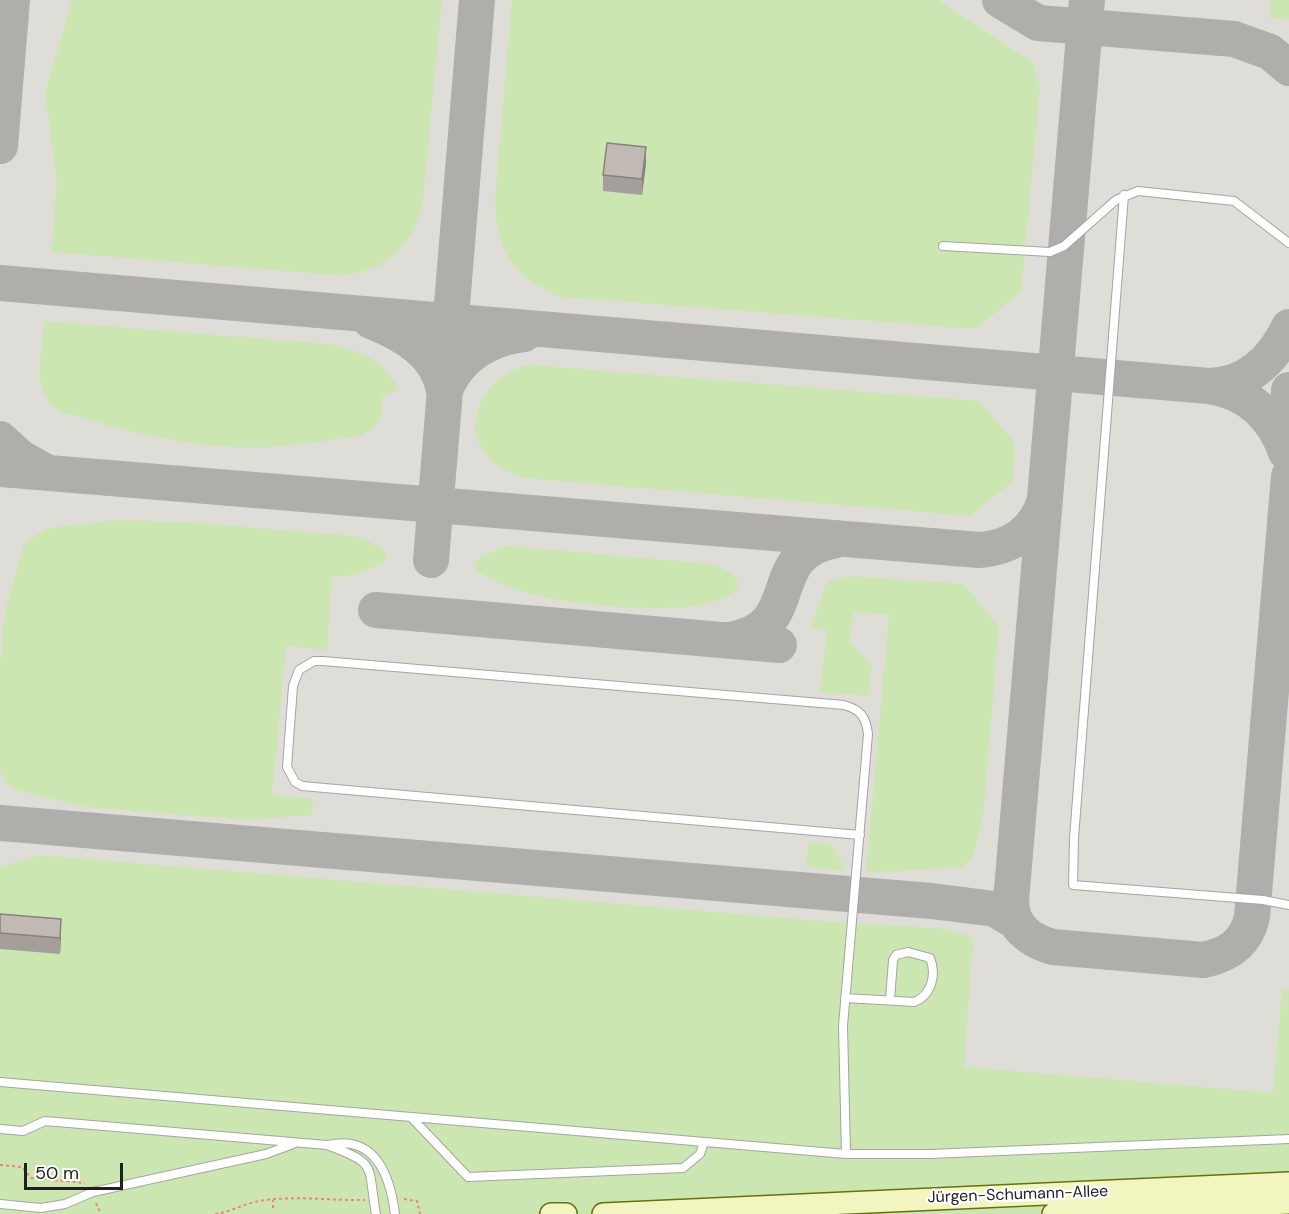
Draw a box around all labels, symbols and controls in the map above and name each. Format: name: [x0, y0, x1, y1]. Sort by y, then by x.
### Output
scale bar: [27, 1151, 126, 1189]
text: 50 m: [35, 1161, 79, 1185]
street label: Jürgen-Schumann-Allee: [927, 1182, 1109, 1208]

